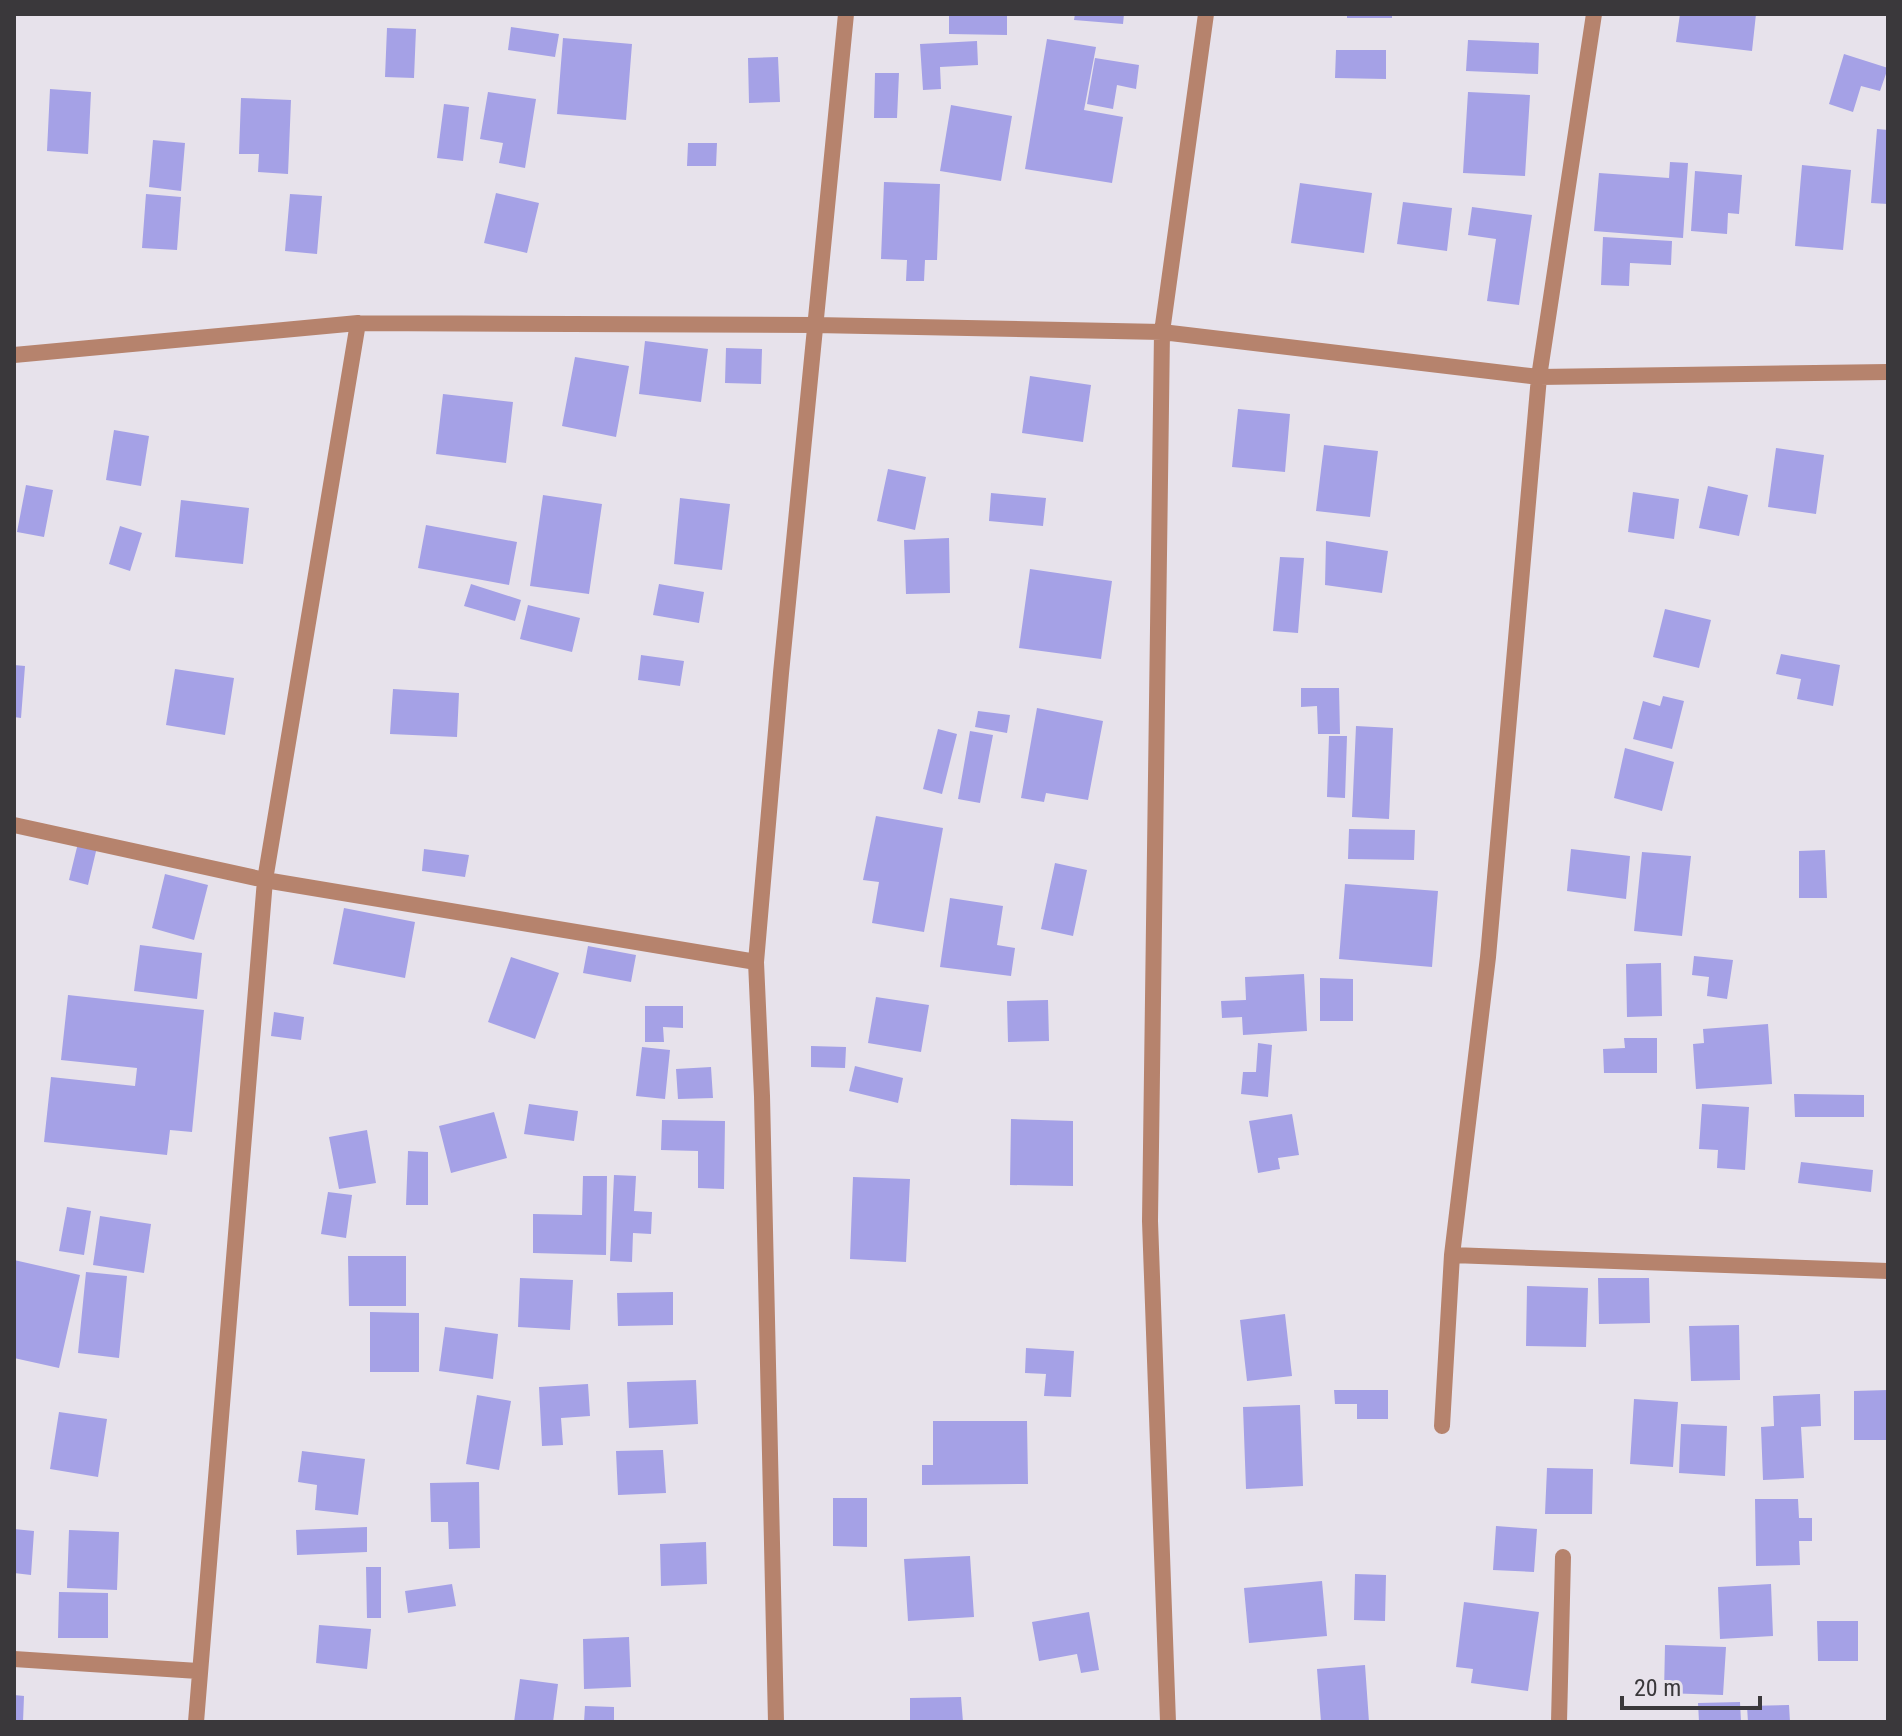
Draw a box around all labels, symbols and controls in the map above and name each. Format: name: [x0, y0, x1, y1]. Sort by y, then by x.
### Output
scale bar: [1622, 1660, 1760, 1710]
text: 20 m: [1634, 1674, 1681, 1702]

